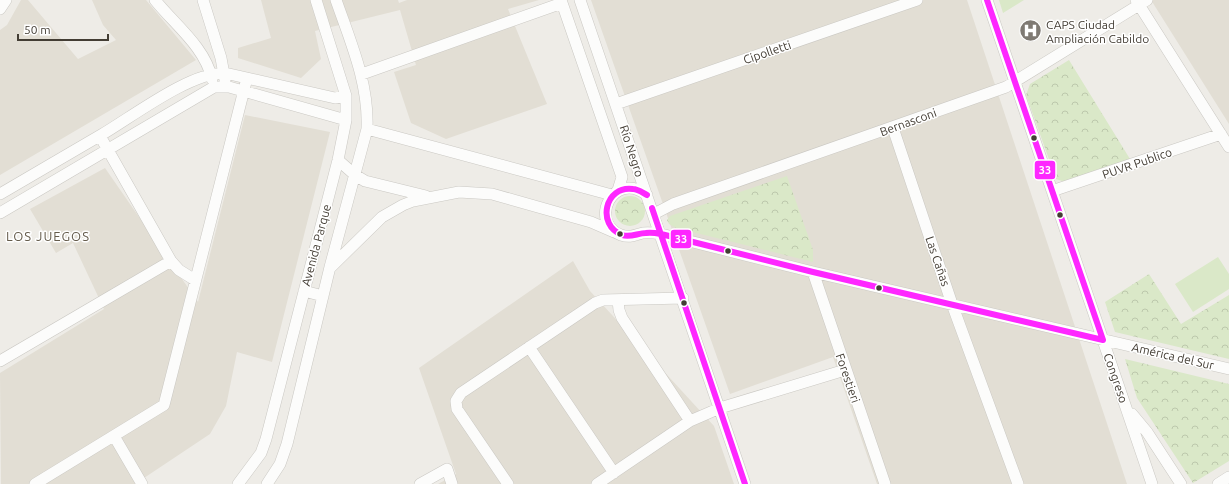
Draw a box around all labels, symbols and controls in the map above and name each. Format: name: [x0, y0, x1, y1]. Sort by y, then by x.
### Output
scale bar: [18, 16, 108, 42]
hospital icon: CAPS Ciudad Ampliación Cabildo: [1017, 18, 1043, 44]
place label: CAPS Ciudad Ampliación Cabildo: [1046, 18, 1149, 45]
text: 50 m: [24, 23, 51, 36]
street label: Cipolletti: [741, 38, 793, 66]
street label: Bernasconi: [878, 106, 938, 138]
street label: Río Negro: [618, 123, 646, 179]
unlabelled marker: [1029, 133, 1039, 143]
street label: PUVR Publico: [1100, 145, 1174, 181]
line badge: 33: [1034, 160, 1056, 180]
text: 33: [1039, 164, 1051, 176]
street label: Avenida Parque: [299, 203, 333, 287]
unlabelled marker: [1055, 210, 1065, 220]
district label: LOS JUEGOS: [6, 229, 90, 243]
unlabelled marker: [615, 229, 625, 239]
line badge: 33: [670, 229, 692, 249]
text: 33: [675, 233, 687, 245]
street label: Las Cañas: [923, 234, 953, 288]
unlabelled marker: [723, 246, 733, 256]
unlabelled marker: [874, 283, 884, 293]
unlabelled marker: [679, 298, 689, 308]
street label: América del Sur: [1131, 340, 1216, 372]
street label: Forestieri: [833, 352, 863, 404]
street label: Congreso: [1101, 352, 1131, 404]

